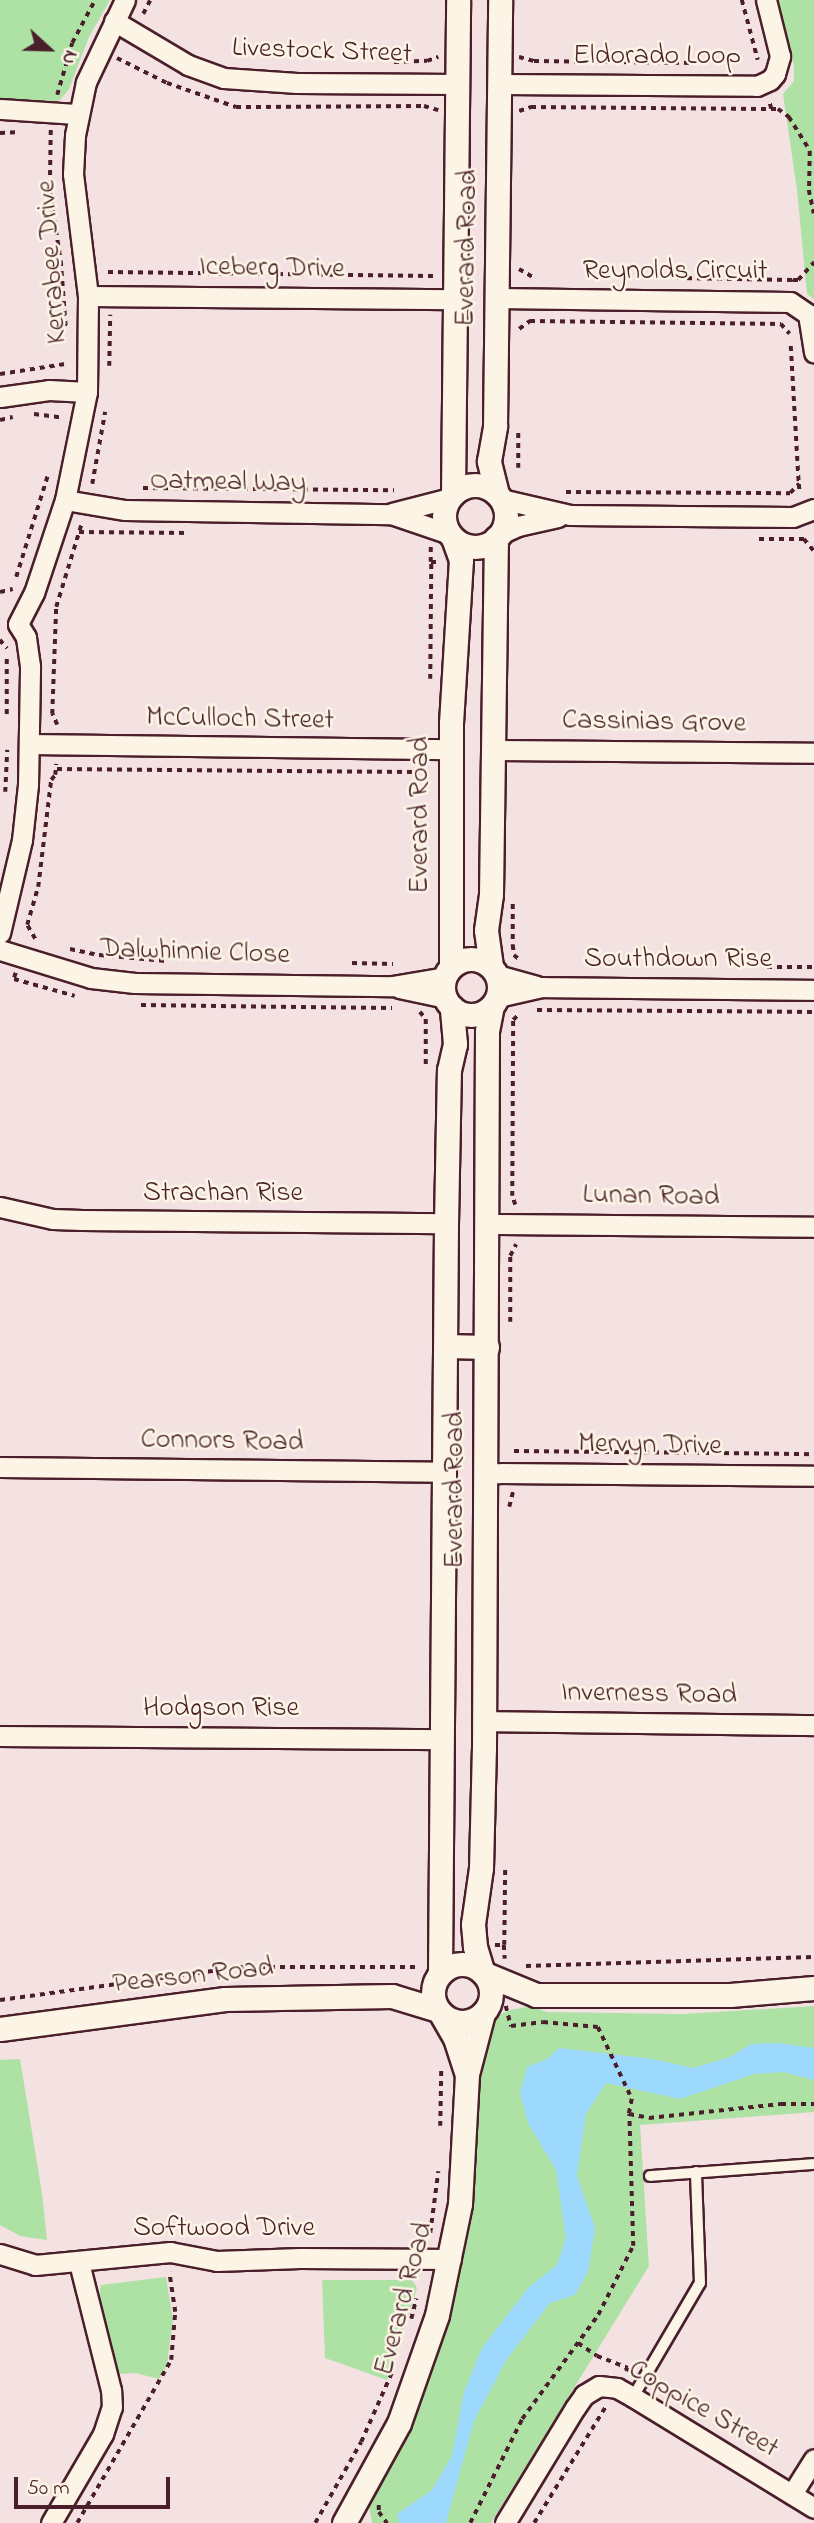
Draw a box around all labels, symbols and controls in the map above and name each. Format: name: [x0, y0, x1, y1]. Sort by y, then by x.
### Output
north arrow: [14, 14, 84, 84]
street label: Livestock Street: [231, 32, 413, 72]
street label: Eldorado Loop: [573, 40, 741, 74]
text: N: [54, 46, 84, 68]
street label: Everard Road: [450, 169, 486, 327]
street label: Kerrabee Drive: [31, 179, 75, 345]
street label: Iceberg Drive: [199, 251, 345, 287]
street label: Reynolds Circuit: [583, 255, 767, 289]
street label: Oatmeal Way: [150, 465, 306, 501]
street label: McCulloch Street: [146, 702, 334, 738]
street label: Cassinias Grove: [562, 705, 746, 741]
street label: Everard Road: [404, 736, 438, 894]
street label: Dalwhinnie Close: [99, 933, 291, 973]
street label: Southdown Rise: [584, 943, 772, 977]
street label: Strachan Rise: [143, 1177, 303, 1211]
street label: Lunan Road: [582, 1179, 720, 1215]
street label: Everard Road: [439, 1411, 473, 1569]
street label: Connors Road: [140, 1424, 304, 1460]
street label: Mervyn Drive: [578, 1428, 722, 1464]
street label: Inverness Road: [561, 1677, 737, 1713]
street label: Hodgson Rise: [143, 1692, 299, 1726]
street label: Pearson Road: [111, 1952, 275, 2002]
street label: Softwood Drive: [133, 2212, 315, 2246]
street label: Everard Road: [368, 2219, 442, 2379]
street label: Coppice Street: [622, 2353, 784, 2467]
scale bar: [18, 2464, 173, 2508]
text: 50 m: [27, 2474, 70, 2504]

